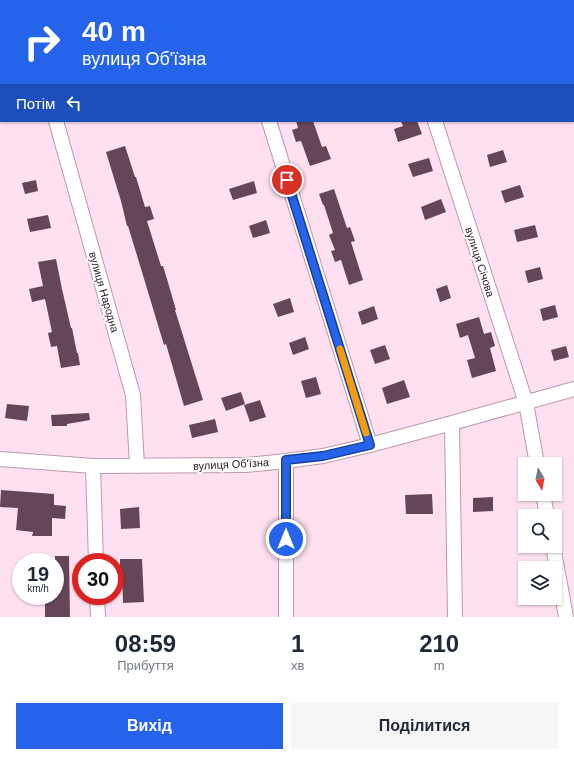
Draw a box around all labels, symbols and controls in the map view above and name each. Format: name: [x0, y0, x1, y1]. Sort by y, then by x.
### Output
icon: right: [16, 16, 68, 68]
text: 40 m: [82, 16, 146, 47]
text: вулиця Об'їзна: [82, 49, 206, 69]
icon: left: [63, 92, 85, 114]
text: Потім: [16, 95, 55, 112]
pin: [270, 163, 304, 197]
icon: arrive: [276, 169, 298, 191]
street label: вулиця Січова: [463, 226, 497, 299]
street label: вулиця Народна: [87, 250, 122, 335]
street label: вулиця Об'їзна: [193, 456, 270, 472]
north arrow: [518, 457, 562, 501]
map controls: [518, 457, 562, 605]
button: search: [518, 509, 562, 553]
position arrow: [265, 518, 307, 560]
speed limit sign: 30: [72, 553, 124, 605]
button: layers: [518, 561, 562, 605]
text: 19: [27, 563, 49, 585]
text: km/h: [27, 583, 49, 594]
text: 08:59: [115, 630, 176, 657]
text: 1: [291, 630, 304, 657]
text: 210: [419, 630, 459, 657]
text: Прибуття: [117, 658, 174, 673]
text: хв: [291, 658, 304, 673]
text: m: [434, 658, 445, 673]
button: Вихід: [16, 703, 283, 749]
button: Поділитися: [291, 703, 558, 749]

